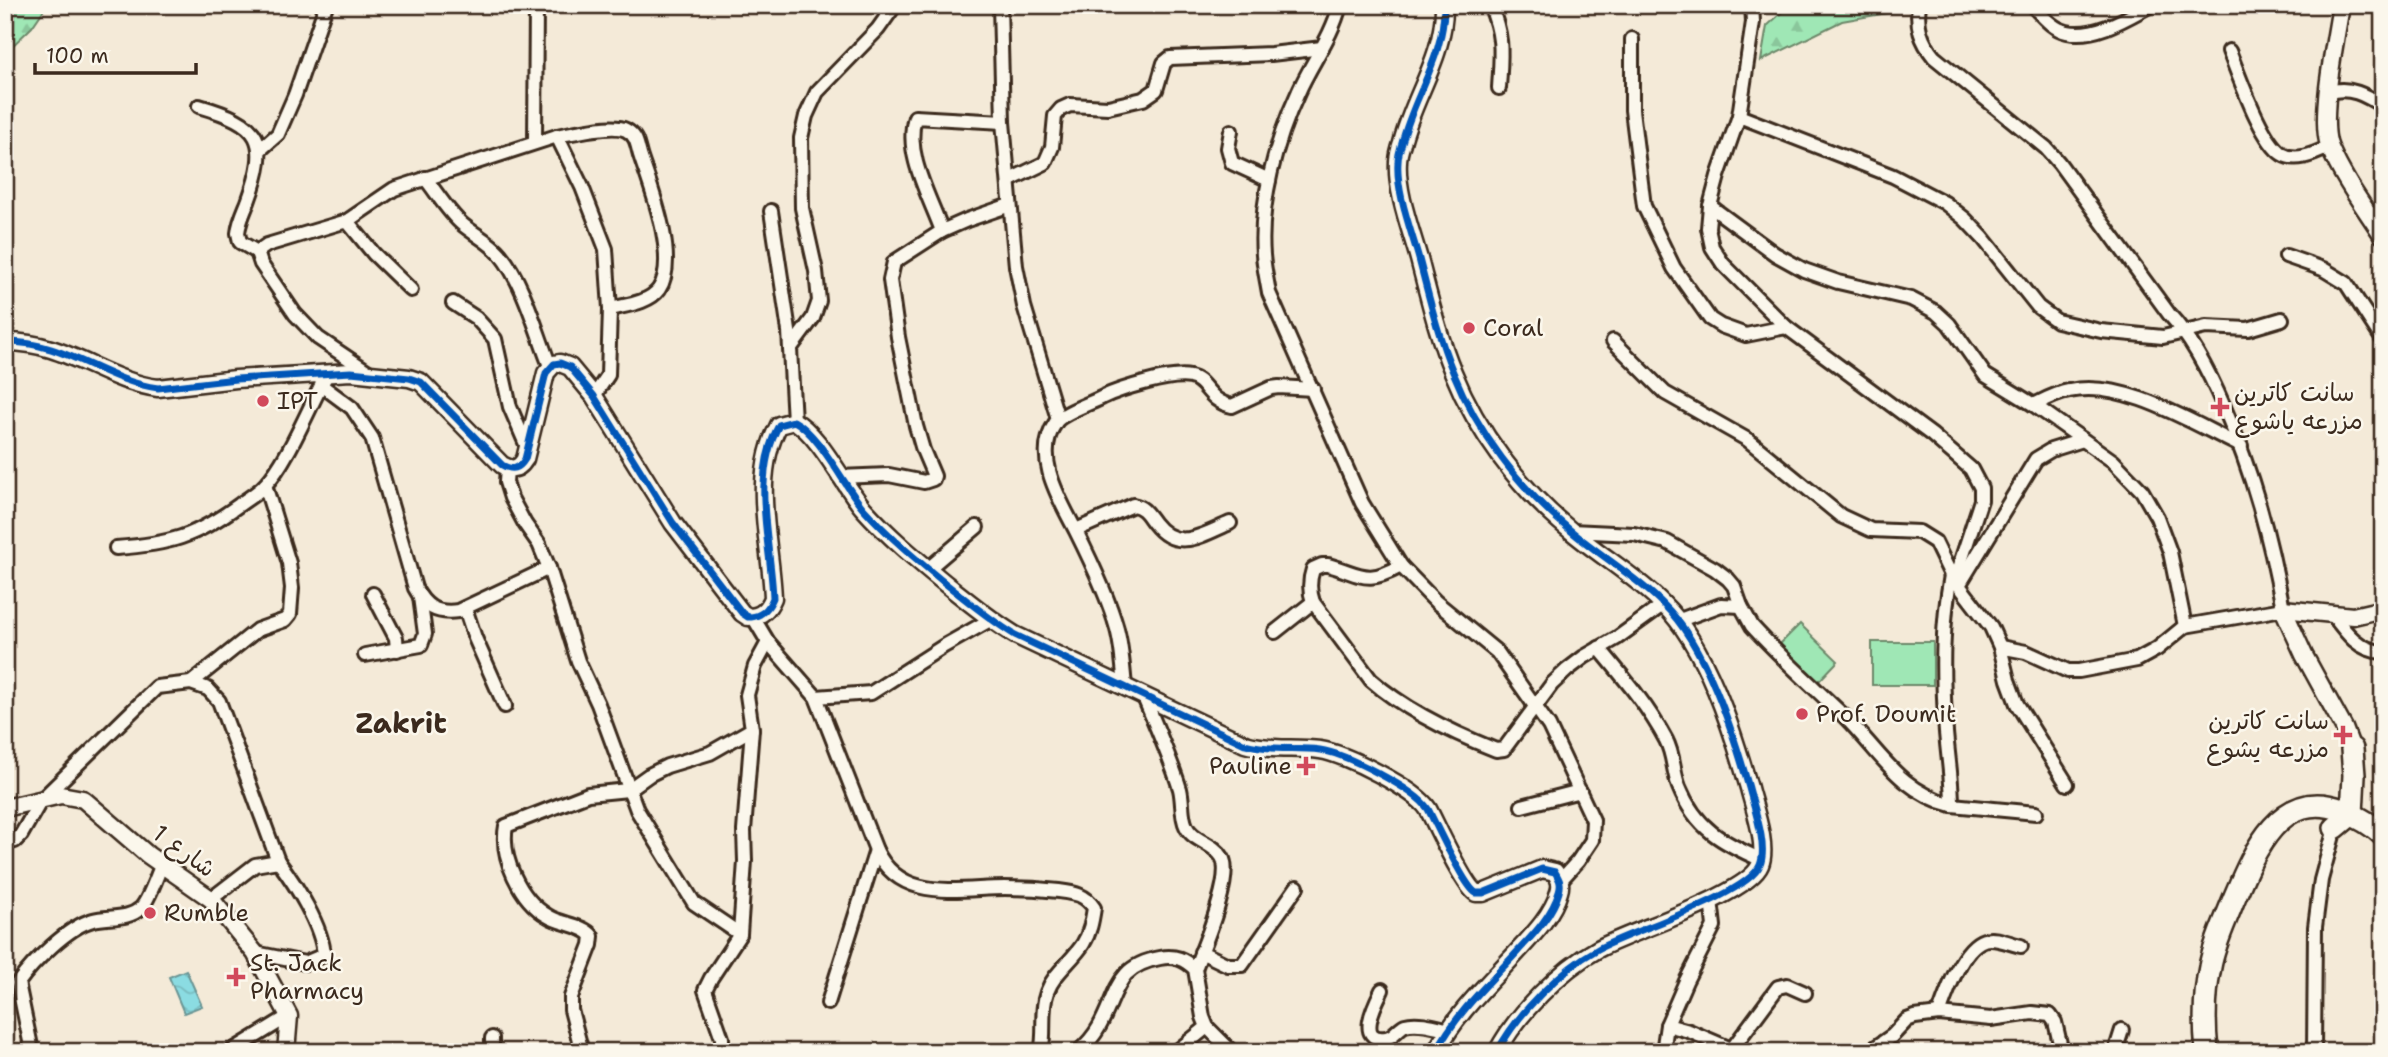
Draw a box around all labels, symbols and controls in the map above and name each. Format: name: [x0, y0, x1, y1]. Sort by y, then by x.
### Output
scale bar: [35, 32, 196, 76]
text: 100 m: [46, 42, 109, 70]
place label: Coral: [1483, 312, 1544, 344]
marker: Coral: [1461, 320, 1477, 336]
place label: سانت كاترين مزرعه ياشوع: [2234, 377, 2363, 438]
place label: IPT: [277, 385, 318, 417]
marker: IPT: [255, 393, 271, 409]
marker: سانت كاترين مزرعه ياشوع: [2212, 399, 2228, 415]
place label: Prof. Doumit: [1816, 698, 1956, 730]
district label: Zakrit: [355, 704, 447, 742]
place label: سانت كاترين مزرعه يشوع: [2206, 705, 2329, 766]
marker: Prof. Doumit: [1794, 706, 1810, 722]
marker: سانت كاترين مزرعه يشوع: [2335, 727, 2351, 743]
place label: Pauline: [1209, 750, 1292, 782]
marker: Pauline: [1298, 758, 1314, 774]
street label: شارع 1: [146, 817, 222, 885]
place label: Rumble: [164, 897, 249, 929]
marker: Rumble: [142, 905, 158, 921]
place label: St. Jack Pharmacy: [250, 947, 364, 1007]
marker: St. Jack Pharmacy: [228, 969, 244, 985]

